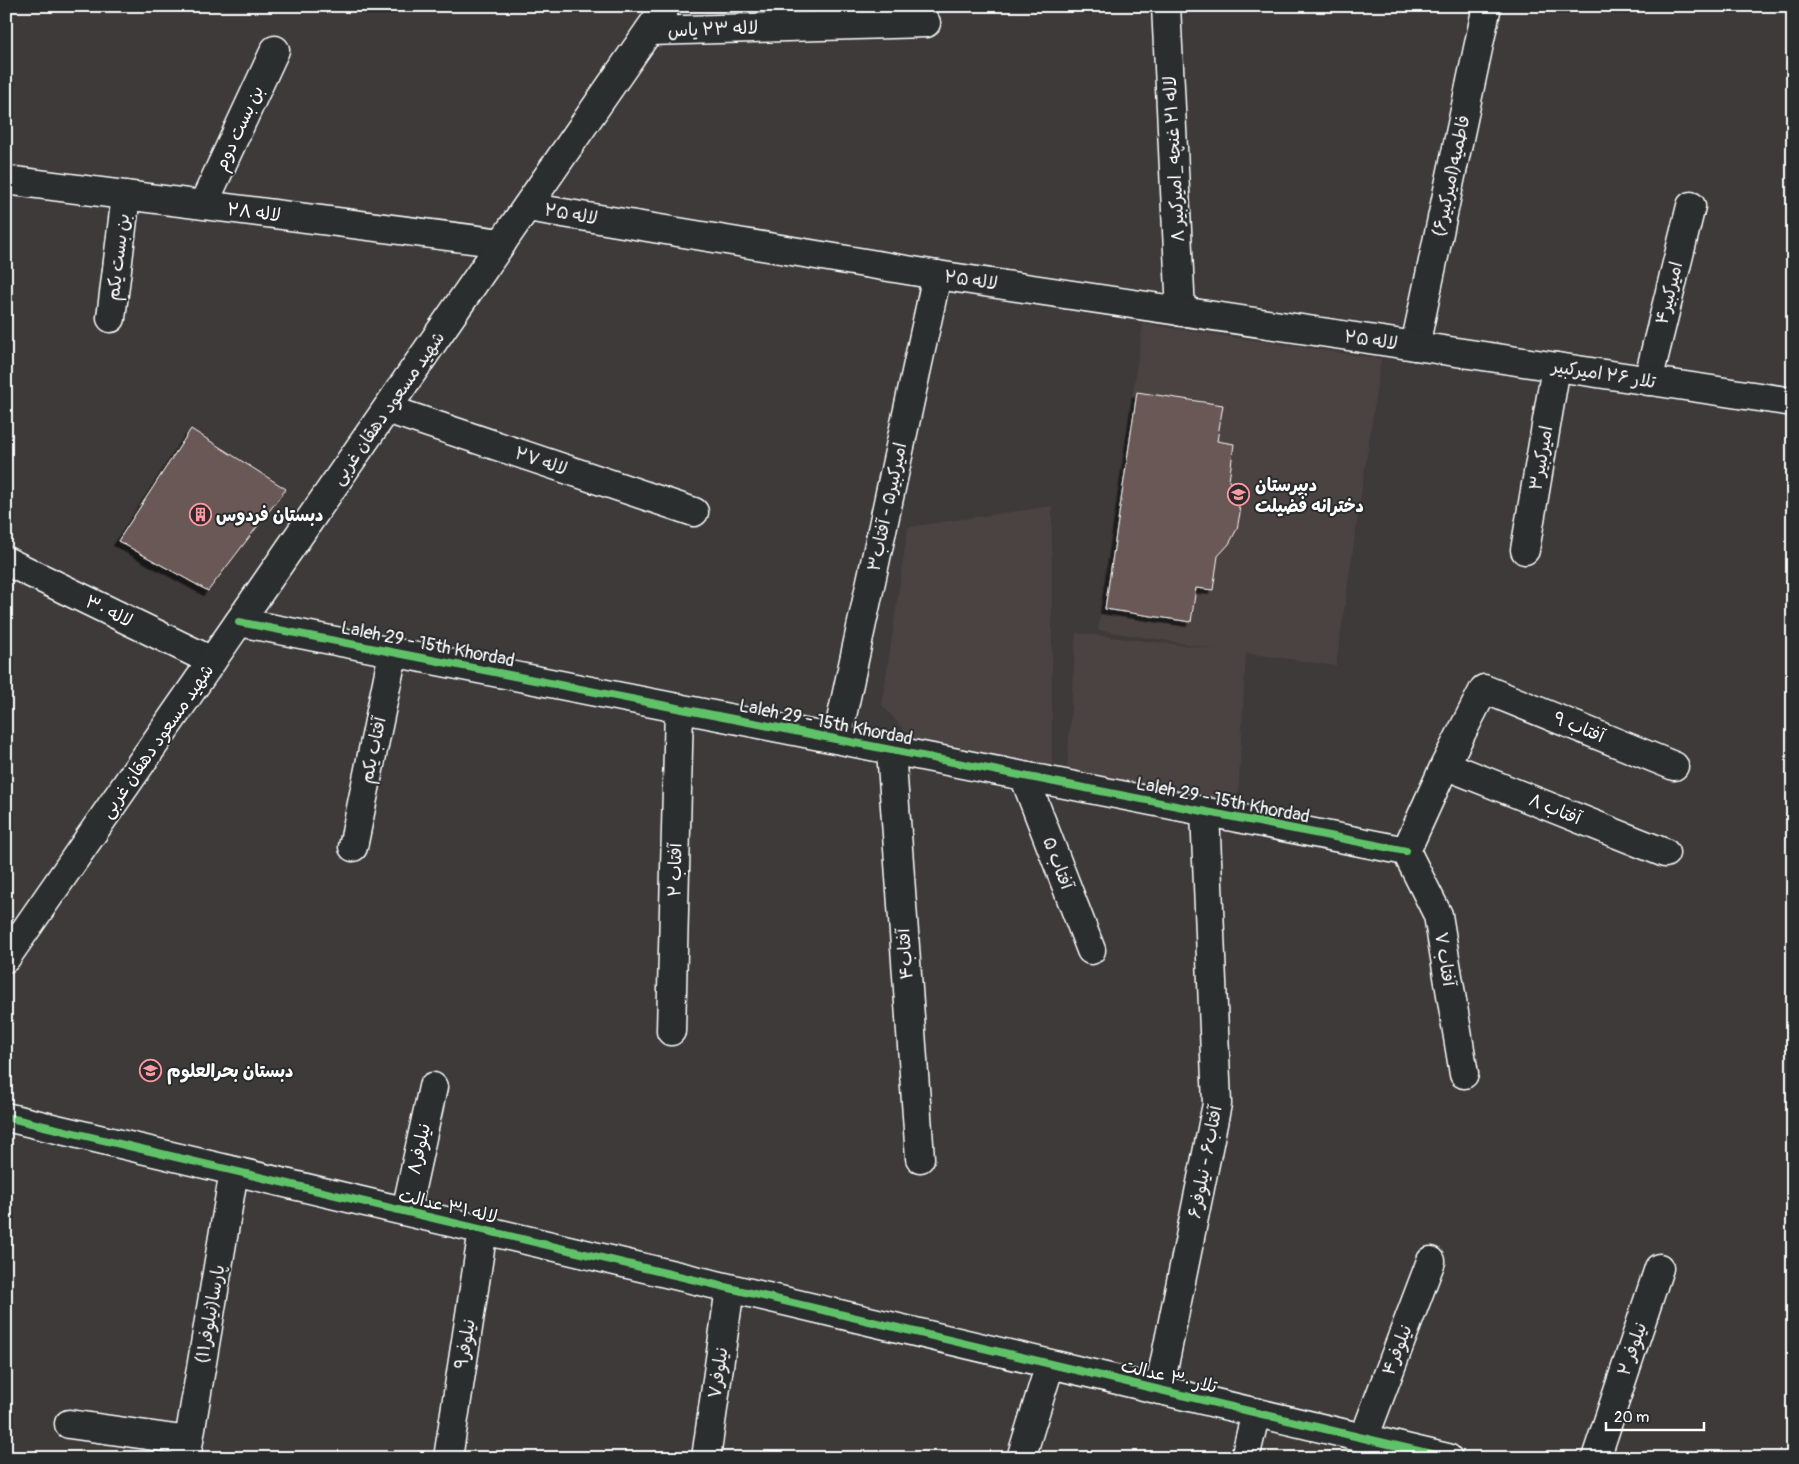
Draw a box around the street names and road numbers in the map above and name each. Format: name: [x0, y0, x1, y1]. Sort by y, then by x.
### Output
street label: لاله ۲۳ یاس: [667, 16, 759, 43]
street label: لاله ۲۱ غنچه_امیرکبیر ۸: [1159, 75, 1190, 243]
street label: بن بست دوم: [210, 82, 271, 175]
street label: فاطمیه(امیرکبیر۶): [1427, 113, 1476, 239]
street label: لاله ۲۸: [226, 198, 282, 227]
street label: لاله ۲۵: [542, 198, 599, 230]
street label: بن بست یکم: [102, 212, 137, 302]
street label: امیرکبیر۴: [1651, 259, 1688, 327]
street label: لاله ۲۵: [943, 265, 999, 296]
street label: لاله ۲۵: [1343, 325, 1399, 356]
street label: شهید مسعود دهقان غربی: [327, 327, 450, 490]
street label: تلار ۲۶ امیرکبیر: [1548, 355, 1658, 394]
street label: امیرکبیر۳: [1524, 424, 1558, 492]
street label: امیرکبیر۵ - آفتاب۳: [863, 441, 912, 574]
street label: لاله ۲۷: [512, 442, 570, 481]
street label: لاله ۳۰: [81, 590, 136, 633]
street label: Laleh 29 - 15th Khordad: [339, 616, 517, 673]
street label: شهید مسعود دهقان غربی: [96, 660, 219, 823]
street label: Laleh 29 - 15th Khordad: [737, 694, 915, 751]
street label: آفتاب ۹: [1550, 707, 1609, 749]
street label: آفتاب یکم: [355, 713, 394, 786]
street label: Laleh 29 - 15th Khordad: [1134, 772, 1312, 829]
street label: آفتاب ۸: [1525, 789, 1586, 831]
street label: آفتاب ۵: [1037, 834, 1079, 894]
street label: آفتاب ۲: [664, 841, 687, 897]
street label: آفتاب۴: [892, 926, 919, 980]
street label: آفتاب ۷: [1429, 930, 1460, 989]
street label: آفتاب۶ - نیلوفر۶: [1183, 1102, 1228, 1220]
street label: نیلوفر۸: [403, 1121, 436, 1177]
street label: لاله ۳۱ عدالت: [396, 1184, 500, 1229]
street label: پارسا(نیلوفر۱۱): [190, 1263, 231, 1365]
street label: نیلوفر۹: [450, 1317, 481, 1371]
street label: نیلوفر ۲: [1613, 1319, 1652, 1379]
street label: نیلوفر۴: [1377, 1322, 1418, 1379]
street label: نیلوفر۷: [704, 1346, 733, 1400]
street label: تلار ۳۰ عدالت: [1119, 1354, 1220, 1399]

